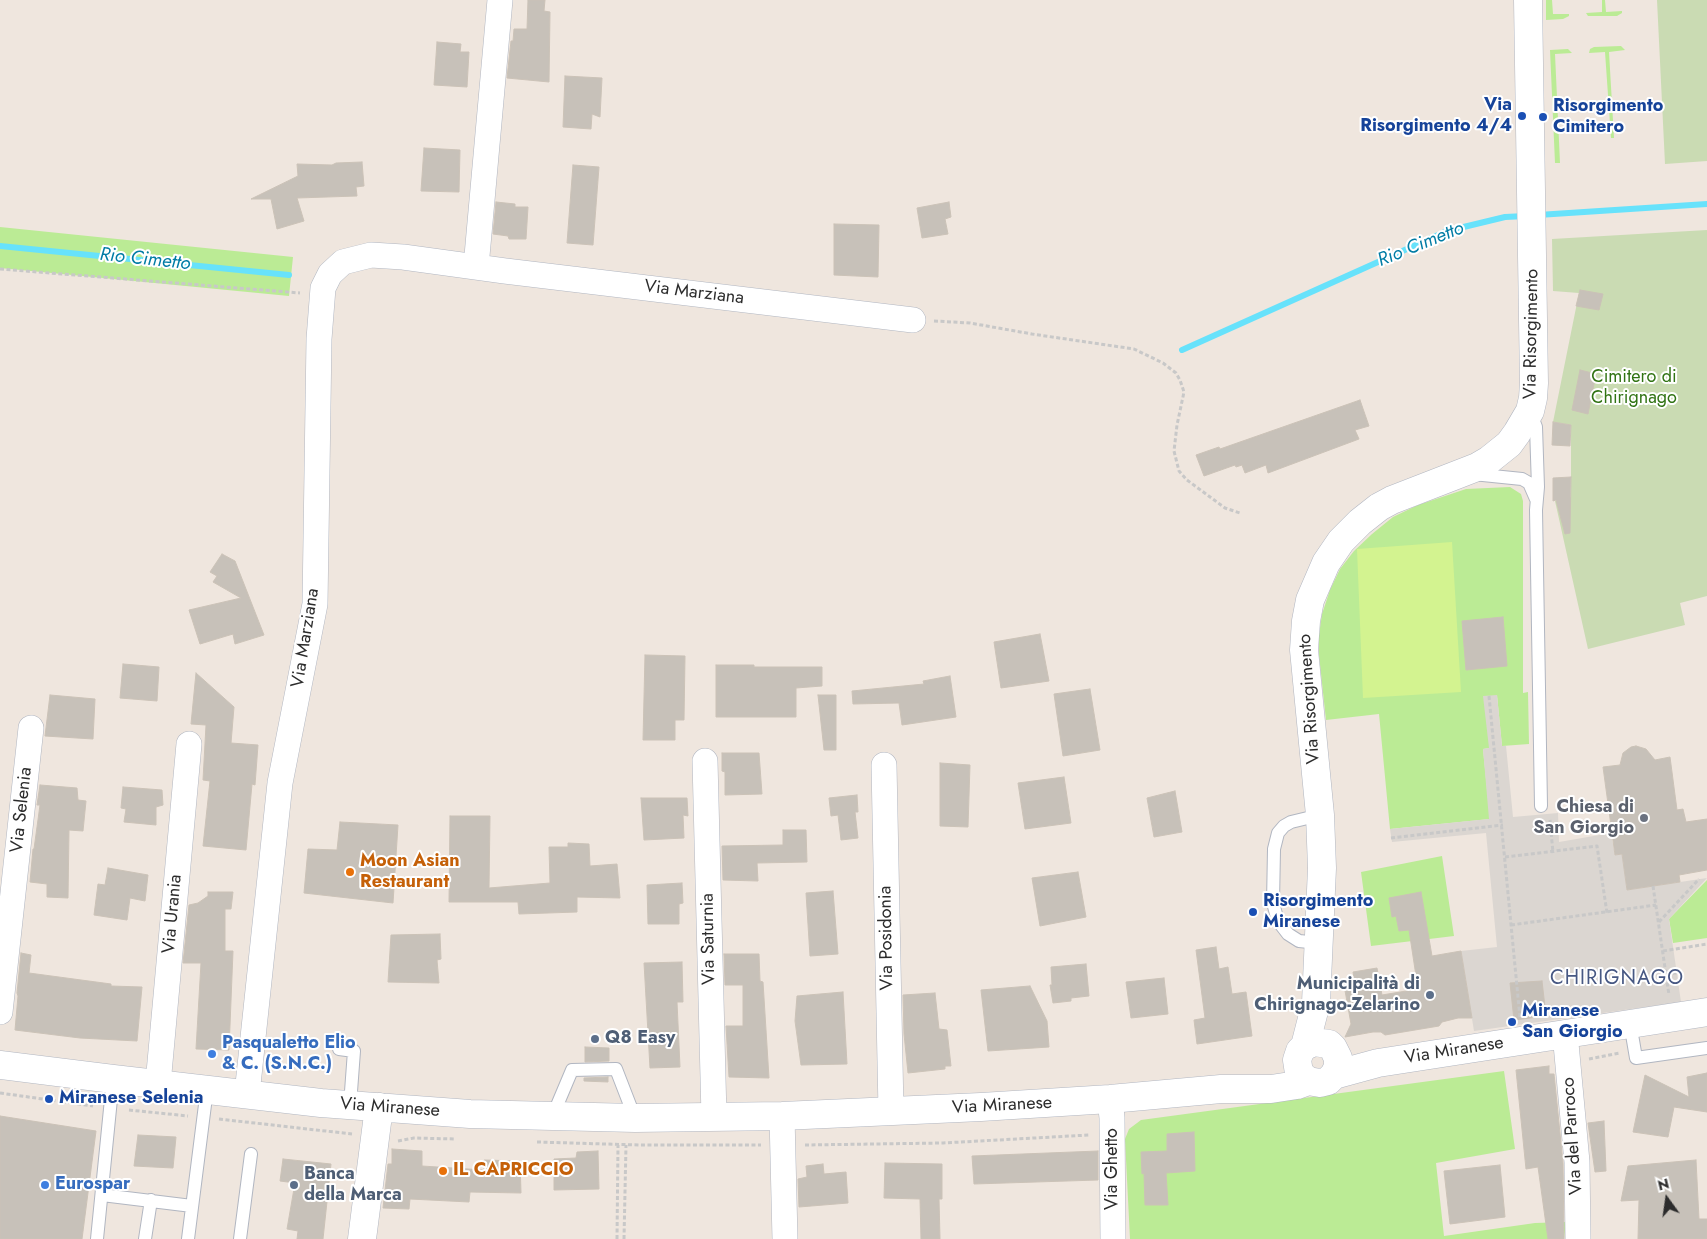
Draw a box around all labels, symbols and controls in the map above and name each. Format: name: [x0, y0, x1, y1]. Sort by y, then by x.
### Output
place label: Via Risorgimento 4/4: [1360, 95, 1512, 138]
place label: Risorgimento Cimitero: [1553, 96, 1663, 138]
marker: Via Risorgimento 4/4: [1516, 110, 1528, 122]
marker: Risorgimento Cimitero: [1537, 111, 1549, 123]
water label: Rio Cimetto: [1374, 217, 1468, 273]
water label: Rio Cimetto: [98, 244, 192, 276]
street label: Via Risorgimento: [1520, 269, 1544, 399]
street label: Via Marziana: [643, 276, 745, 310]
park label: Cimitero di Chirignago: [1591, 367, 1677, 409]
street label: Via Marziana: [287, 587, 325, 689]
street label: Via Risorgimento: [1295, 633, 1325, 765]
street label: Via Selenia: [7, 766, 37, 854]
place label: Chiesa di San Giorgio: [1533, 797, 1634, 840]
marker: Chiesa di San Giorgio: [1638, 812, 1650, 824]
place label: Moon Asian Restaurant: [360, 851, 459, 894]
marker: Moon Asian Restaurant: [344, 866, 356, 878]
street label: Via Urania: [159, 873, 187, 955]
street label: Via Posidonia: [875, 886, 899, 990]
place label: Risorgimento Miranese: [1263, 891, 1373, 934]
street label: Via Saturnia: [697, 893, 721, 985]
marker: Risorgimento Miranese: [1247, 906, 1259, 918]
district label: CHIRIGNAGO: [1549, 967, 1685, 991]
place label: Municipalità di Chirignago-Zelarino: [1254, 974, 1420, 1016]
marker: Municipalità di Chirignago-Zelarino: [1424, 989, 1436, 1001]
place label: Miranese San Giorgio: [1522, 1001, 1623, 1044]
marker: Miranese San Giorgio: [1506, 1016, 1518, 1028]
place label: Q8 Easy: [605, 1028, 675, 1050]
place label: Pasqualetto Elio & C. (S.N.C.): [222, 1033, 356, 1076]
marker: Q8 Easy: [589, 1033, 601, 1045]
street label: Via Miranese: [1403, 1033, 1505, 1069]
marker: Pasqualetto Elio & C. (S.N.C.): [206, 1048, 218, 1060]
street label: Via del Parroco: [1558, 1076, 1588, 1196]
place label: Miranese Selenia: [59, 1088, 203, 1110]
marker: Miranese Selenia: [43, 1093, 55, 1105]
street label: Via Miranese: [952, 1093, 1052, 1119]
street label: Via Miranese: [339, 1094, 441, 1122]
street label: Via Ghetto: [1102, 1128, 1124, 1210]
place label: IL CAPRICCIO: [453, 1160, 574, 1182]
place label: Banca della Marca: [304, 1164, 402, 1206]
marker: IL CAPRICCIO: [437, 1165, 449, 1177]
text: N: [1656, 1173, 1671, 1195]
place label: Eurospar: [55, 1174, 130, 1196]
north arrow: [1642, 1174, 1692, 1224]
marker: Eurospar: [39, 1179, 51, 1191]
marker: Banca della Marca: [288, 1179, 300, 1191]

